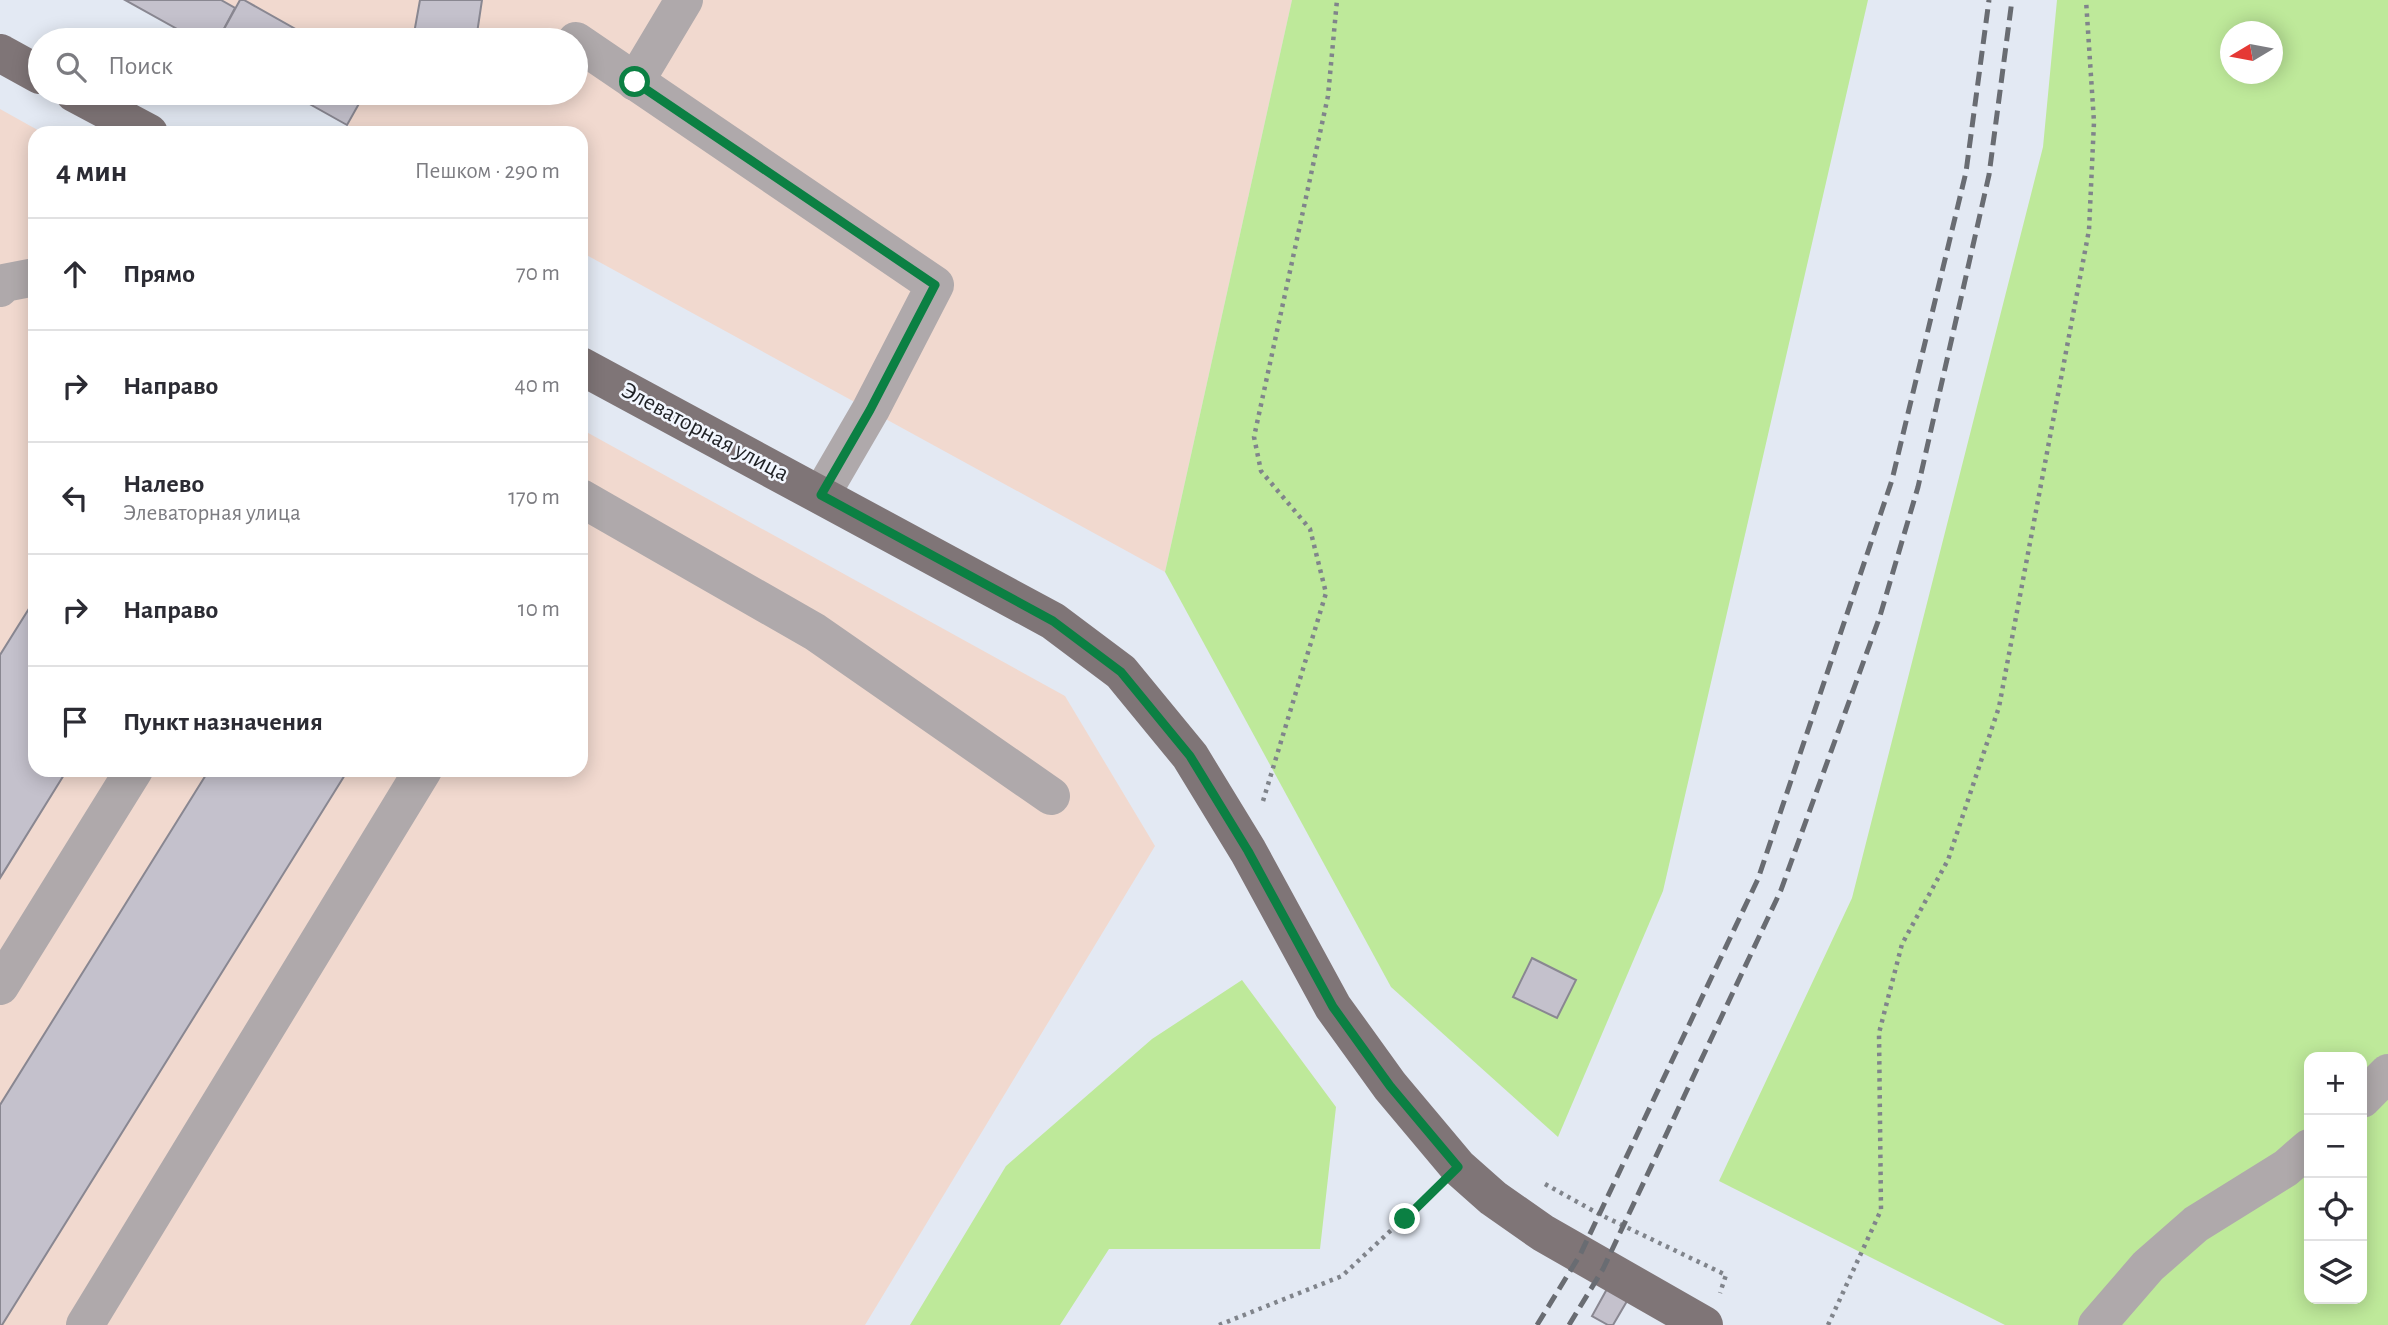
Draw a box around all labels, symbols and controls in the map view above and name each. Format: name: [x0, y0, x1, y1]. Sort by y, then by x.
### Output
north arrow: [2220, 21, 2283, 84]
search box: [28, 28, 588, 105]
icon: search: [52, 48, 90, 86]
text: Поиск: [108, 53, 173, 79]
route start: [619, 66, 650, 97]
text: 4 мин: [56, 157, 127, 187]
text: Пешком · 290 m: [415, 160, 560, 183]
icon: ahead: [56, 255, 94, 293]
text: Прямо: [123, 261, 195, 287]
text: 70 m: [516, 262, 560, 285]
icon: right: [56, 367, 94, 405]
text: Направо: [123, 373, 218, 399]
text: 40 m: [515, 374, 560, 397]
street label: Элеваторная улица: [618, 378, 793, 486]
text: Налево: [123, 471, 204, 497]
icon: left: [56, 479, 94, 517]
text: 170 m: [508, 486, 560, 509]
text: Элеваторная улица: [123, 502, 301, 525]
icon: right: [56, 591, 94, 629]
text: Направо: [123, 597, 218, 623]
text: 10 m: [518, 598, 560, 621]
icon: arrive: [56, 703, 94, 741]
text: Пункт назначения: [123, 709, 323, 735]
map controls: [2304, 1052, 2367, 1304]
button: +: [2304, 1052, 2367, 1115]
button: −: [2304, 1115, 2367, 1178]
button: locate: [2304, 1178, 2367, 1241]
route end: [1389, 1203, 1420, 1234]
button: layers: [2304, 1241, 2367, 1304]

